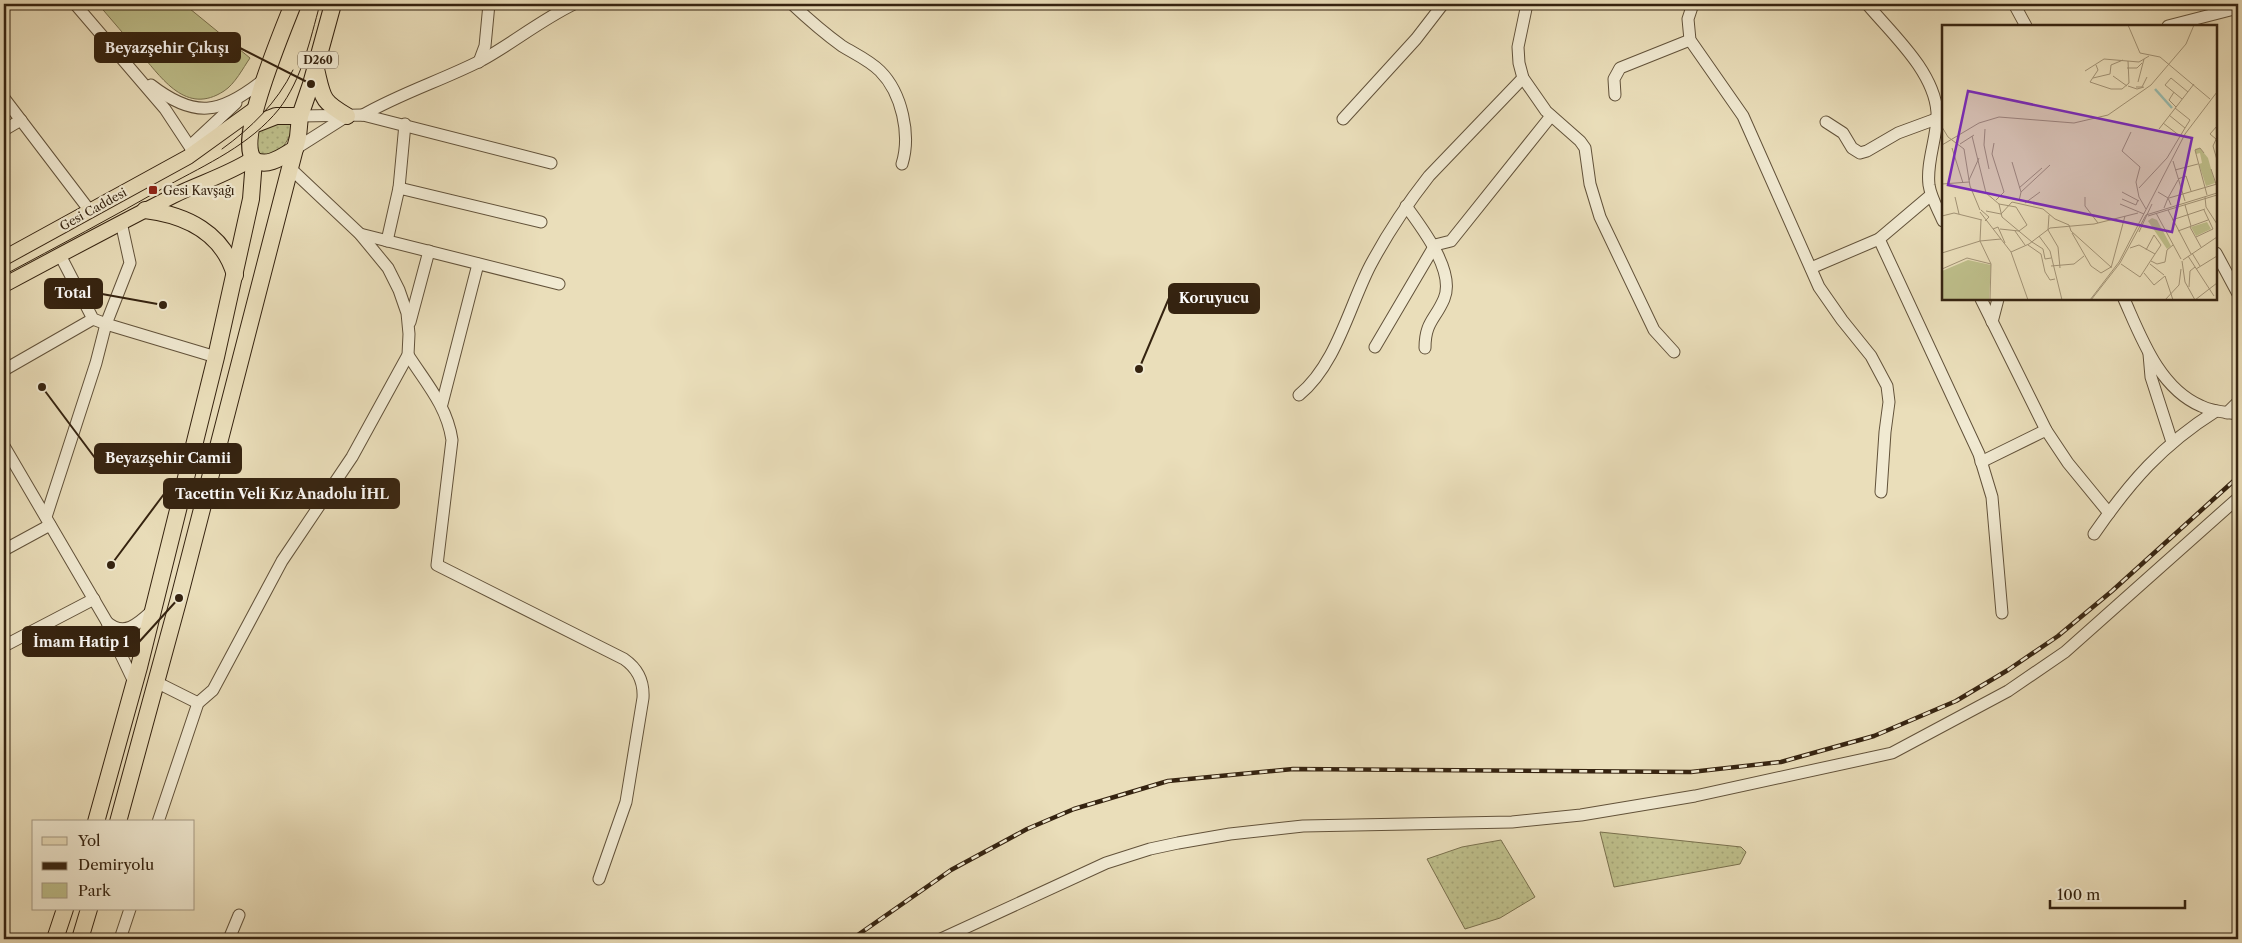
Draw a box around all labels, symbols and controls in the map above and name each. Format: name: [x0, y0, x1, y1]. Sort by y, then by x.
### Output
inset map: [1942, 25, 2217, 300]
callout: Beyazşehir Çıkışı: [95, 33, 240, 62]
text: Beyazşehir Çıkışı: [105, 39, 229, 57]
road number: D260: [298, 52, 338, 68]
place label: Gesi Kavşağı: [163, 183, 235, 198]
street label: Gesi Caddesi: [57, 184, 129, 234]
marker: Gesi Kavşağı: [147, 184, 159, 196]
callout: Total: [45, 279, 102, 308]
text: Total: [54, 284, 92, 302]
callout: Koruyucu: [1169, 284, 1259, 313]
text: Koruyucu: [1179, 289, 1249, 307]
callout: Beyazşehir Camii: [95, 444, 241, 473]
text: Beyazşehir Camii: [105, 449, 231, 467]
callout: Tacettin Veli Kız Anadolu İHL: [164, 479, 399, 508]
text: Tacettin Veli Kız Anadolu İHL: [175, 485, 389, 503]
callout: İmam Hatip 1: [23, 627, 139, 656]
text: İmam Hatip 1: [33, 633, 130, 651]
legend: [32, 820, 195, 910]
text: Yol: [77, 831, 101, 850]
text: Demiryolu: [78, 855, 154, 874]
scale bar: [2050, 878, 2184, 910]
text: Park: [78, 881, 112, 900]
text: 100 m: [2057, 885, 2100, 904]

